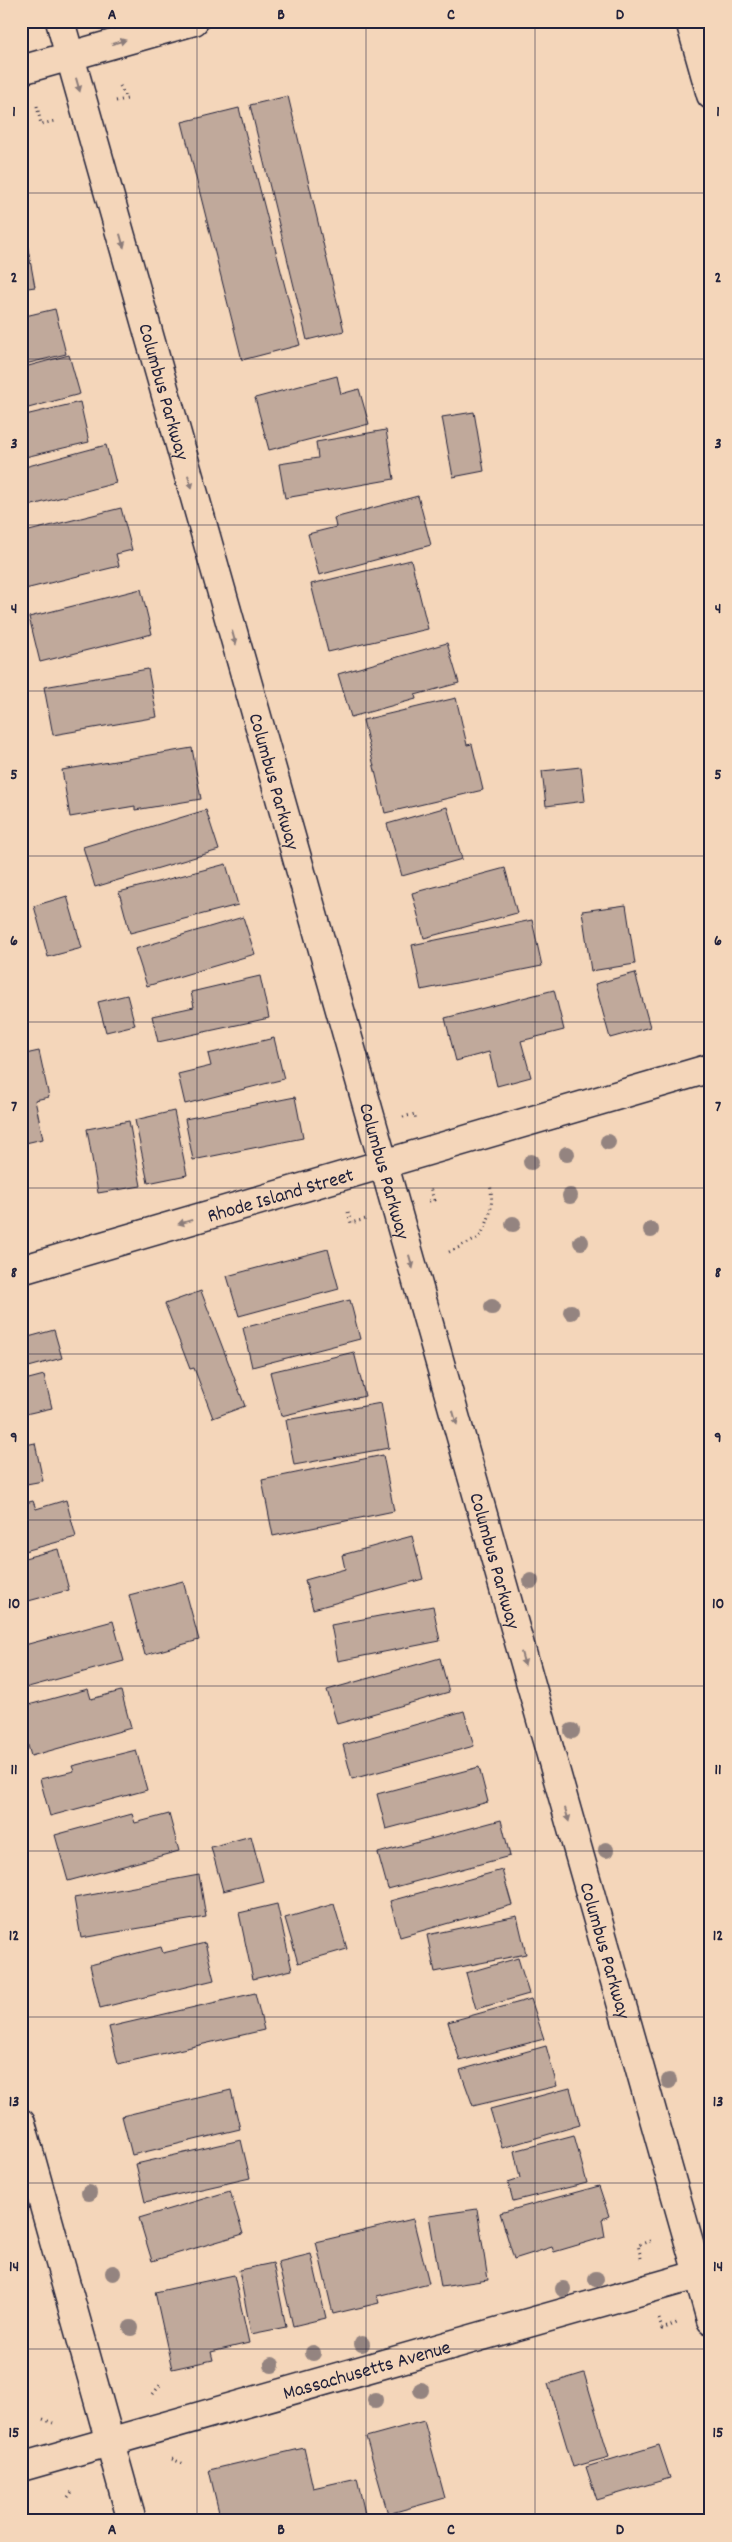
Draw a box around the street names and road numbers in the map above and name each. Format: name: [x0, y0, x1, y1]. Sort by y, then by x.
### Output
street label: Columbus Parkway: [129, 321, 195, 465]
street label: Columbus Parkway: [240, 710, 305, 854]
street label: Columbus Parkway: [350, 1100, 416, 1244]
street label: Rhode Island Street: [204, 1162, 358, 1232]
street label: Columbus Parkway: [460, 1490, 526, 1634]
street label: Columbus Parkway: [571, 1879, 636, 2023]
street label: Massachusetts Avenue: [280, 2335, 454, 2409]

